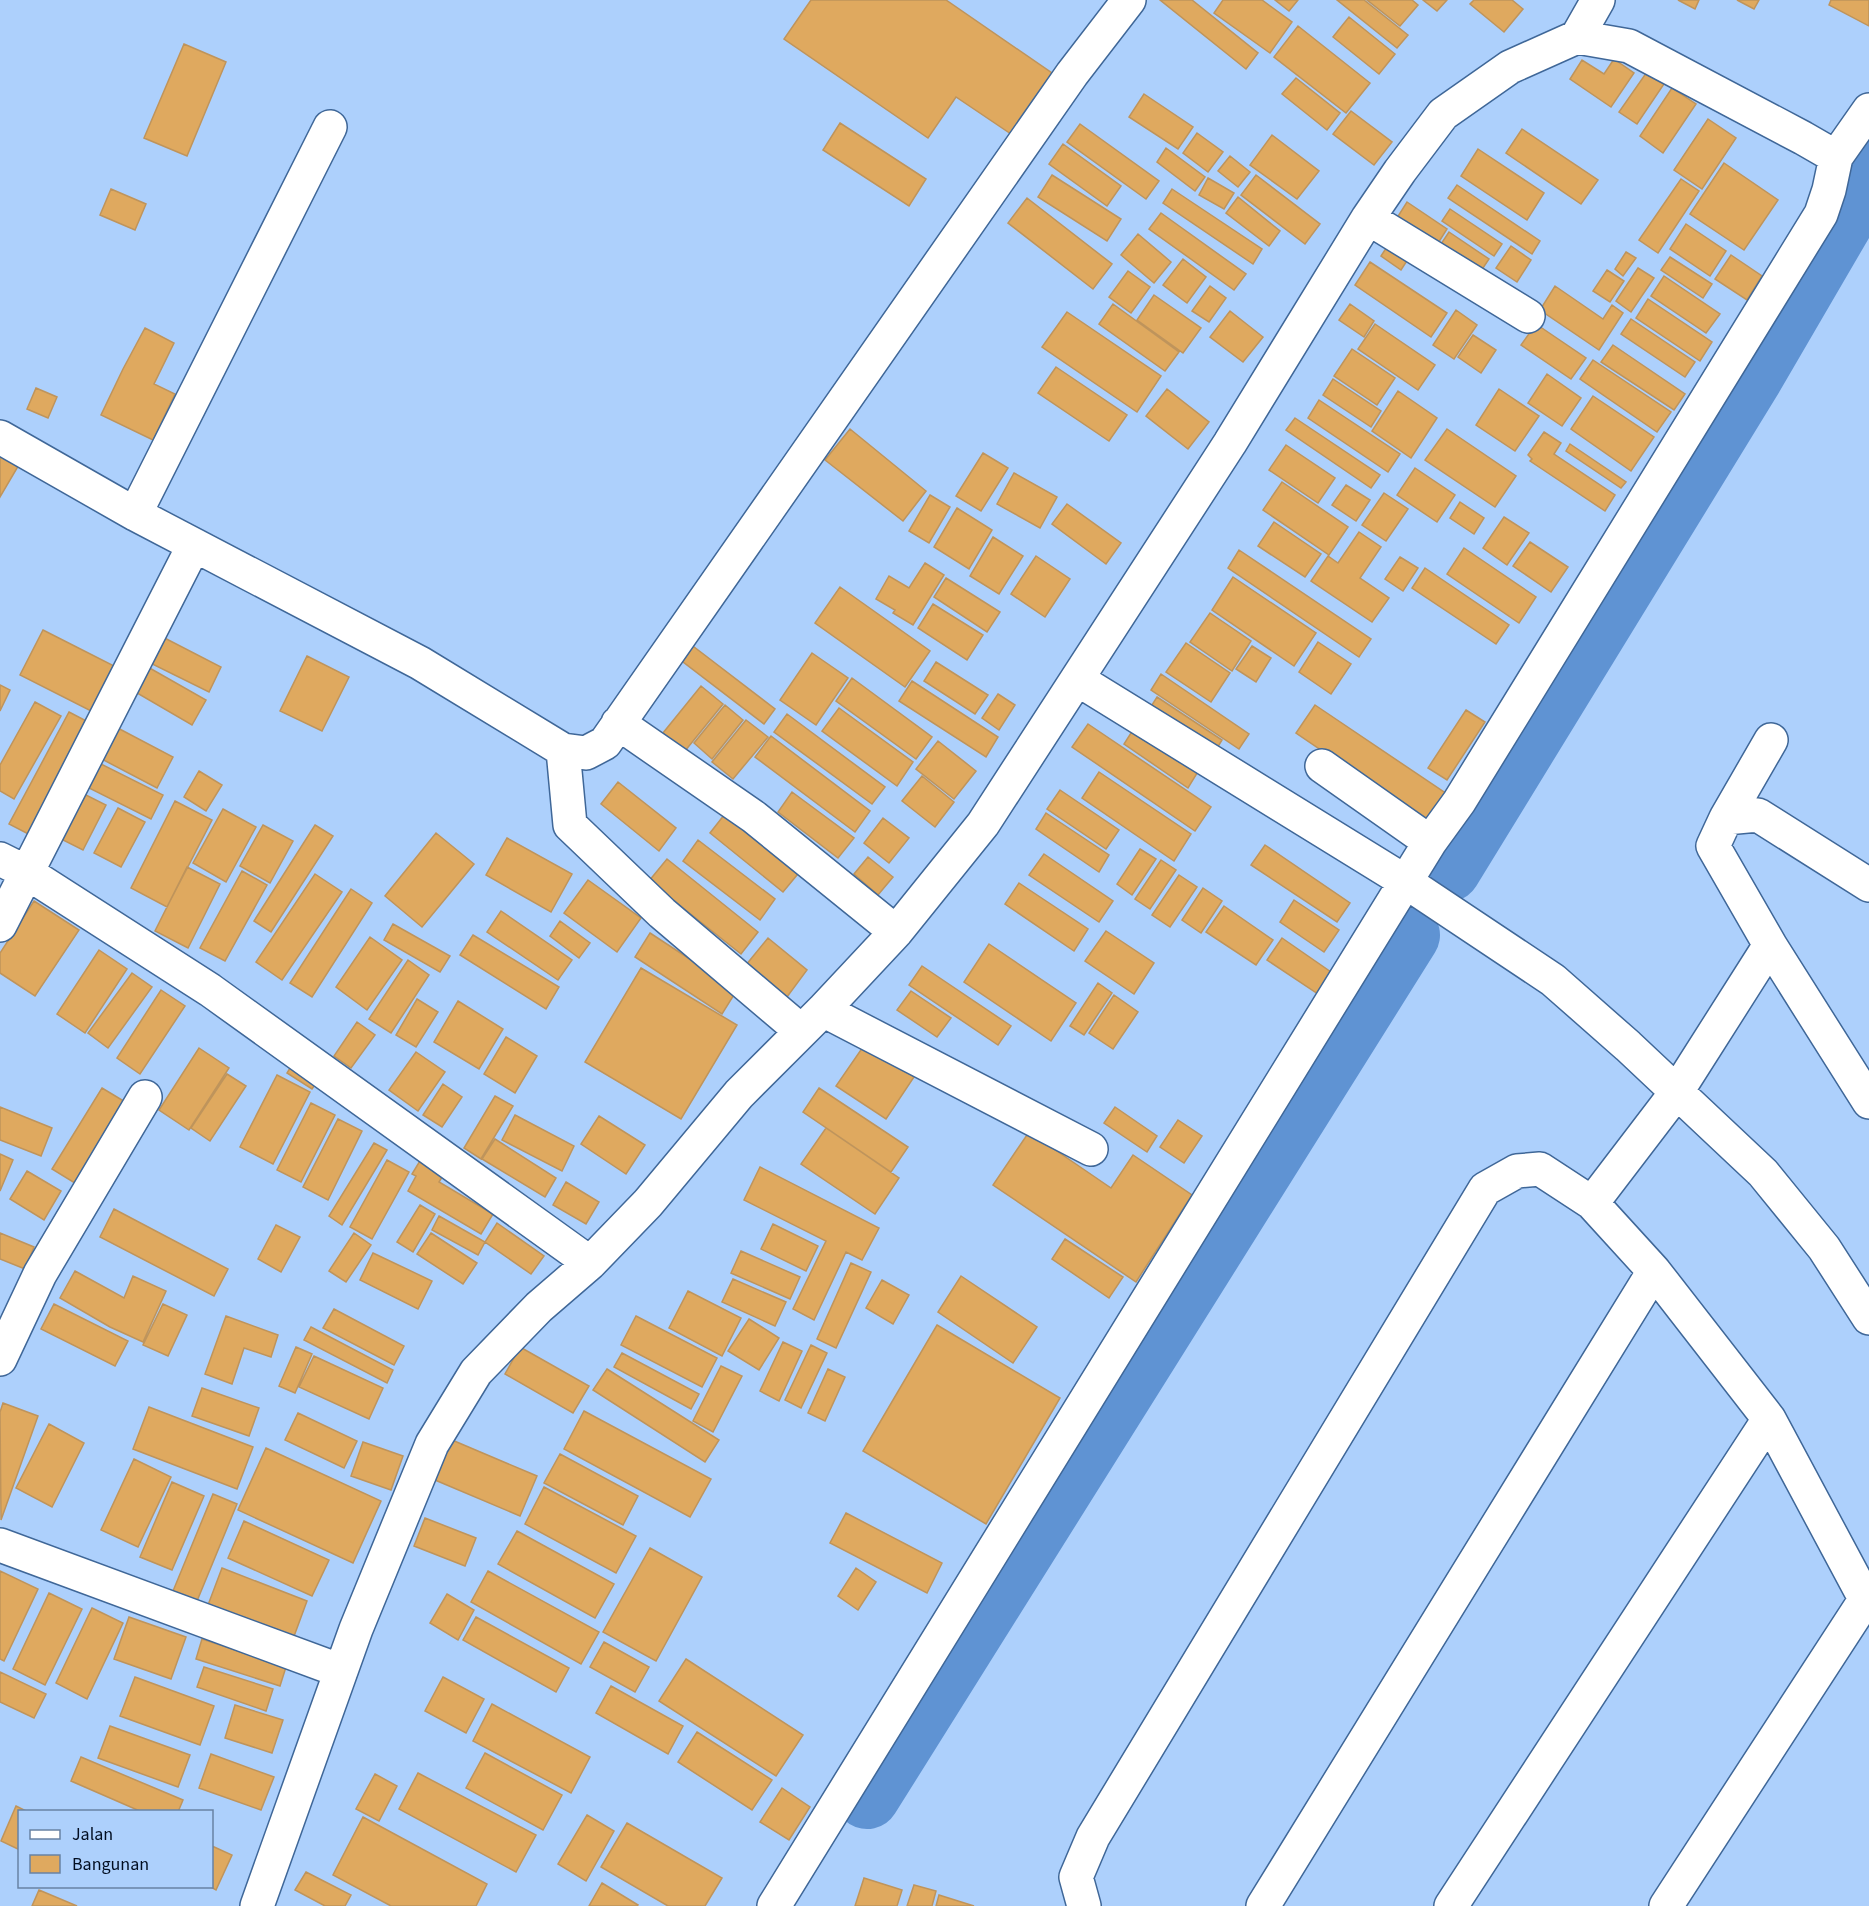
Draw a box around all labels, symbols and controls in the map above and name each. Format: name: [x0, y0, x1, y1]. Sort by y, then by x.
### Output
legend: [18, 1810, 213, 1888]
text: Jalan: [72, 1822, 113, 1847]
text: Bangunan: [72, 1852, 149, 1877]

